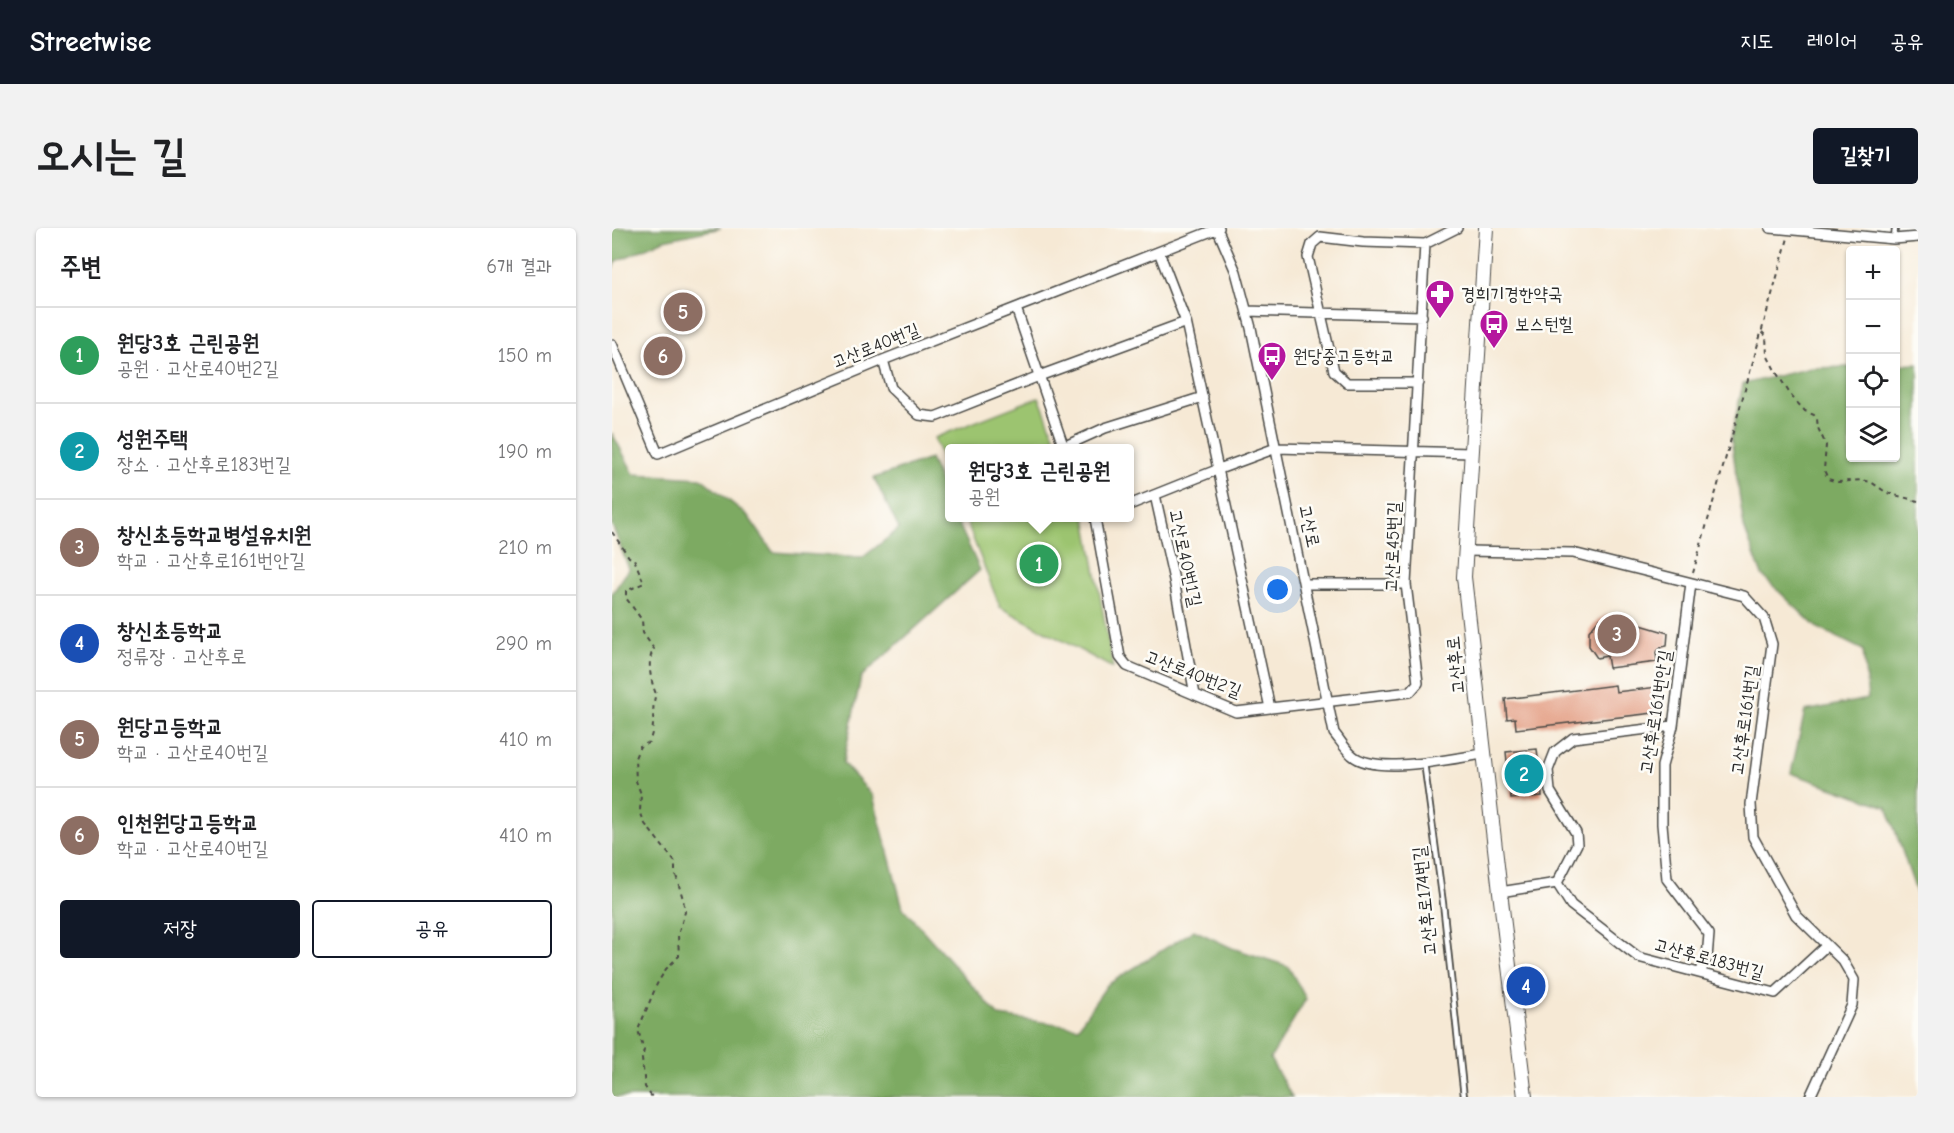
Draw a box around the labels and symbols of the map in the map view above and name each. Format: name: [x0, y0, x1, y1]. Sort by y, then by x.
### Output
pharmacy icon: 경희기경한약국: [1424, 278, 1456, 320]
place label: 경희기경한약국: [1461, 284, 1562, 305]
pin: 5: [664, 290, 702, 334]
bus stop icon: 보스턴힐: [1478, 308, 1510, 350]
place label: 보스턴힐: [1515, 314, 1573, 335]
street label: 고산로40번길: [829, 319, 923, 373]
pin: 6: [644, 334, 682, 378]
bus stop icon: 원당중고등학교: [1256, 340, 1288, 382]
place label: 원당중고등학교: [1293, 346, 1394, 367]
street label: 고산로45번길: [1381, 501, 1405, 593]
street label: 고산로: [1294, 503, 1324, 549]
street label: 고산로40번1길: [1164, 507, 1206, 609]
pin: 1: [1020, 542, 1058, 586]
your location: [1263, 575, 1292, 604]
pin: 3: [1598, 612, 1636, 656]
street label: 고산후로: [1443, 635, 1469, 695]
street label: 고산로40번2길: [1142, 646, 1245, 702]
street label: 고산후로161번안길: [1636, 648, 1676, 776]
street label: 고산후로161번길: [1727, 663, 1763, 776]
pin: 2: [1504, 752, 1544, 796]
street label: 고산후로174번길: [1409, 845, 1441, 957]
street label: 고산후로183번길: [1652, 934, 1767, 984]
pin: 4: [1506, 964, 1546, 1008]

